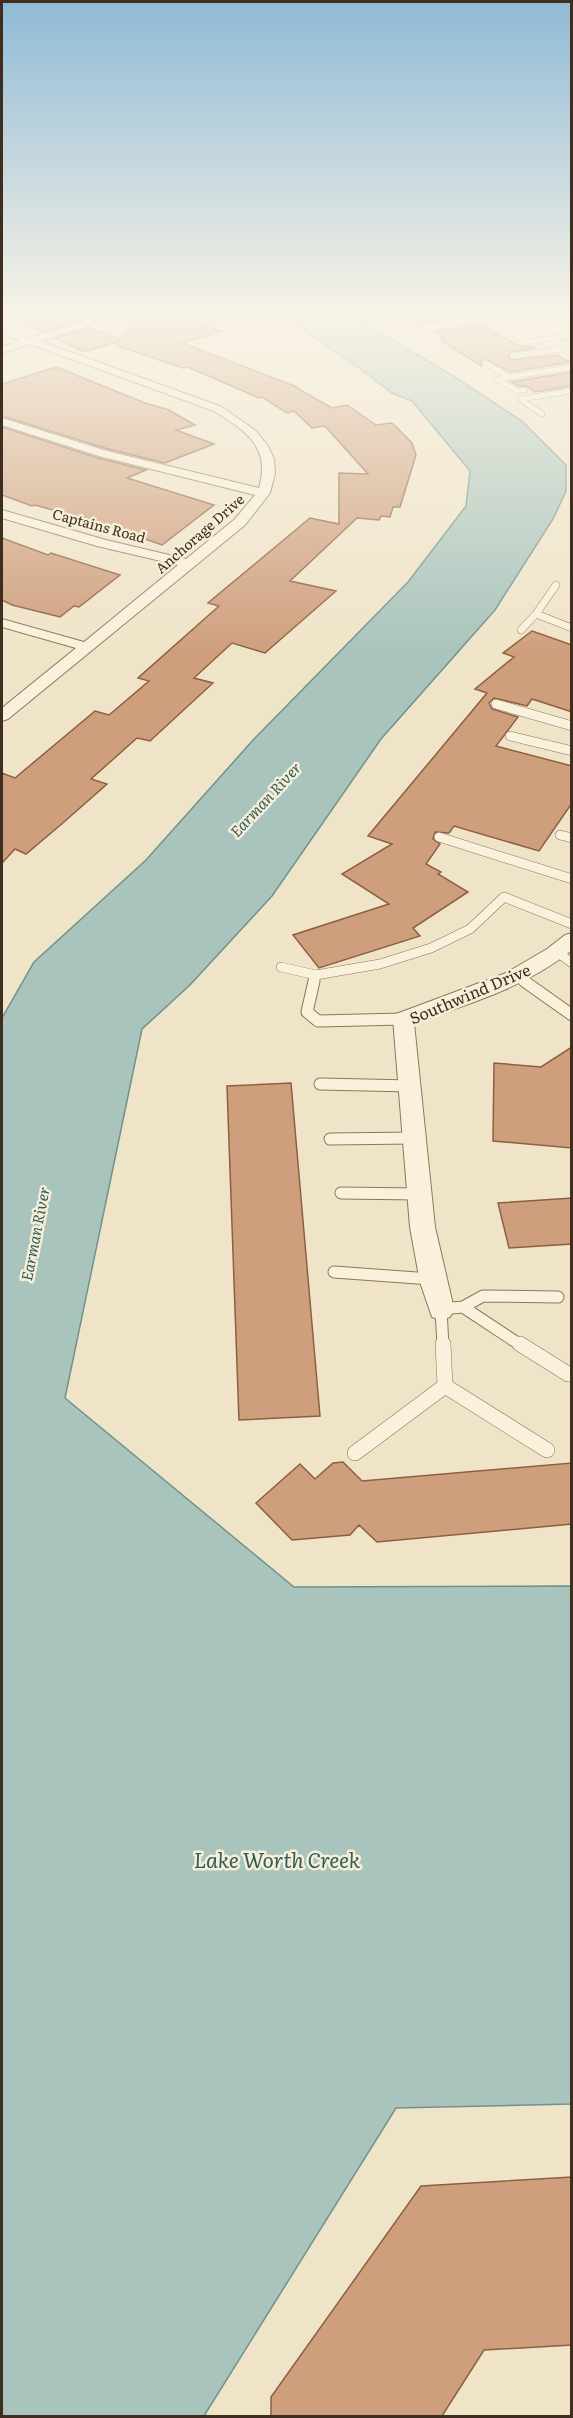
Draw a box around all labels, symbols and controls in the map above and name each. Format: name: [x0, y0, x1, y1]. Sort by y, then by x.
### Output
street label: Anchorage Drive: [151, 489, 248, 577]
street label: Captains Road: [51, 503, 148, 547]
water label: Earman River: [224, 756, 306, 842]
street label: Southwind Drive: [405, 957, 534, 1029]
water label: Earman River: [14, 1185, 55, 1283]
water label: Lake Worth Creek: [194, 1843, 361, 1874]

